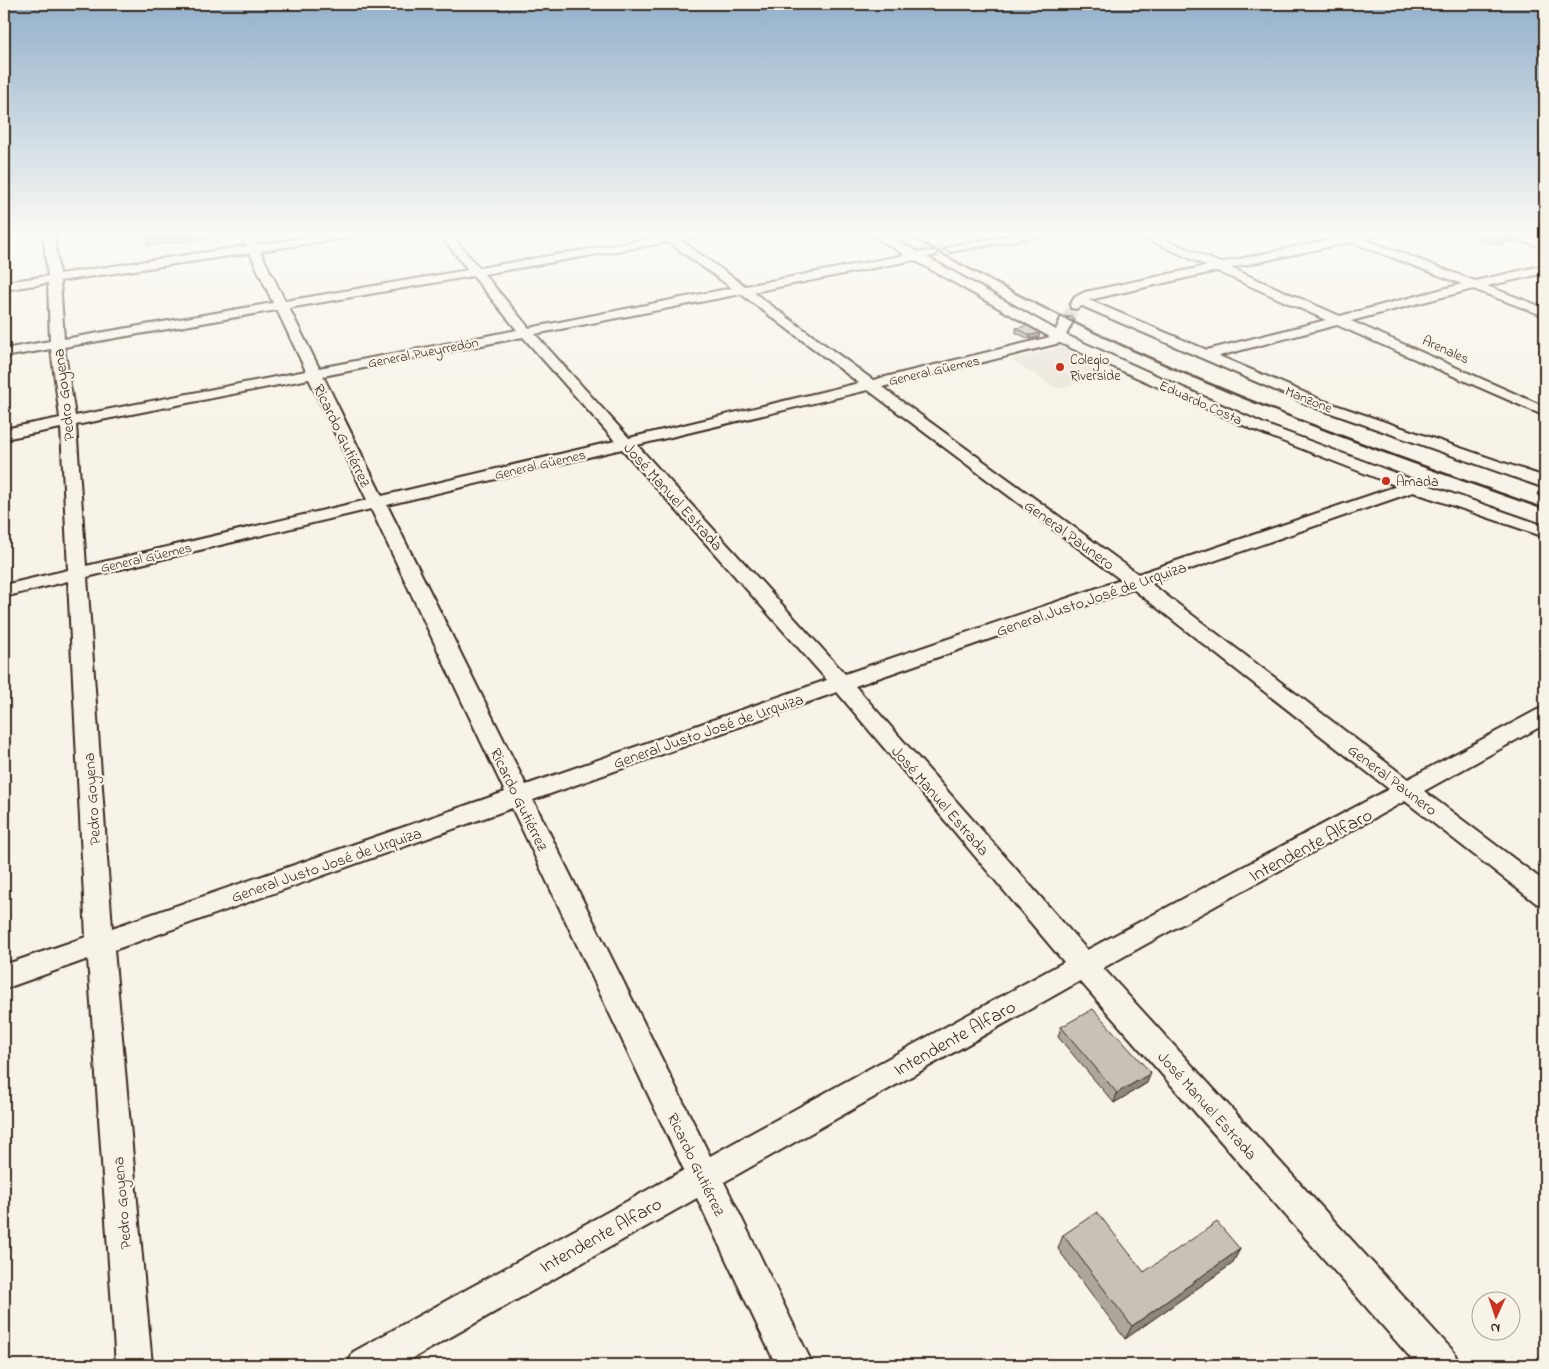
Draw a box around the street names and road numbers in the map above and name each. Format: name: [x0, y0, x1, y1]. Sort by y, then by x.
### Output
street label: Arenales: [1419, 331, 1472, 370]
street label: General Pueyrredón: [366, 332, 481, 375]
street label: Pedro Goyena: [47, 347, 83, 442]
street label: General Güemes: [887, 351, 982, 392]
street label: Eduardo Costa: [1155, 376, 1245, 431]
street label: Ricardo Gutiérrez: [306, 380, 377, 492]
street label: Manzone: [1282, 381, 1336, 420]
street label: José Manuel Estrada: [617, 438, 728, 557]
street label: General Güemes: [493, 445, 588, 486]
street label: General Paunero: [1019, 494, 1119, 577]
street label: General Güemes: [99, 538, 194, 579]
street label: General Justo José de Urquiza: [993, 556, 1190, 644]
street label: General Justo José de Urquiza: [610, 688, 807, 776]
street label: General Paunero: [1342, 739, 1442, 822]
street label: José Manuel Estrada: [885, 741, 994, 862]
street label: Ricardo Gutiérrez: [483, 744, 554, 856]
street label: Pedro Goyena: [78, 752, 108, 846]
street label: Intendente Alfaro: [1245, 802, 1378, 890]
street label: General Justo José de Urquiza: [228, 822, 425, 910]
street label: Intendente Alfaro: [889, 994, 1021, 1084]
street label: José Manuel Estrada: [1151, 1047, 1262, 1166]
street label: Ricardo Gutiérrez: [660, 1109, 731, 1221]
street label: Pedro Goyena: [107, 1156, 139, 1250]
street label: Intendente Alfaro: [535, 1191, 667, 1281]

